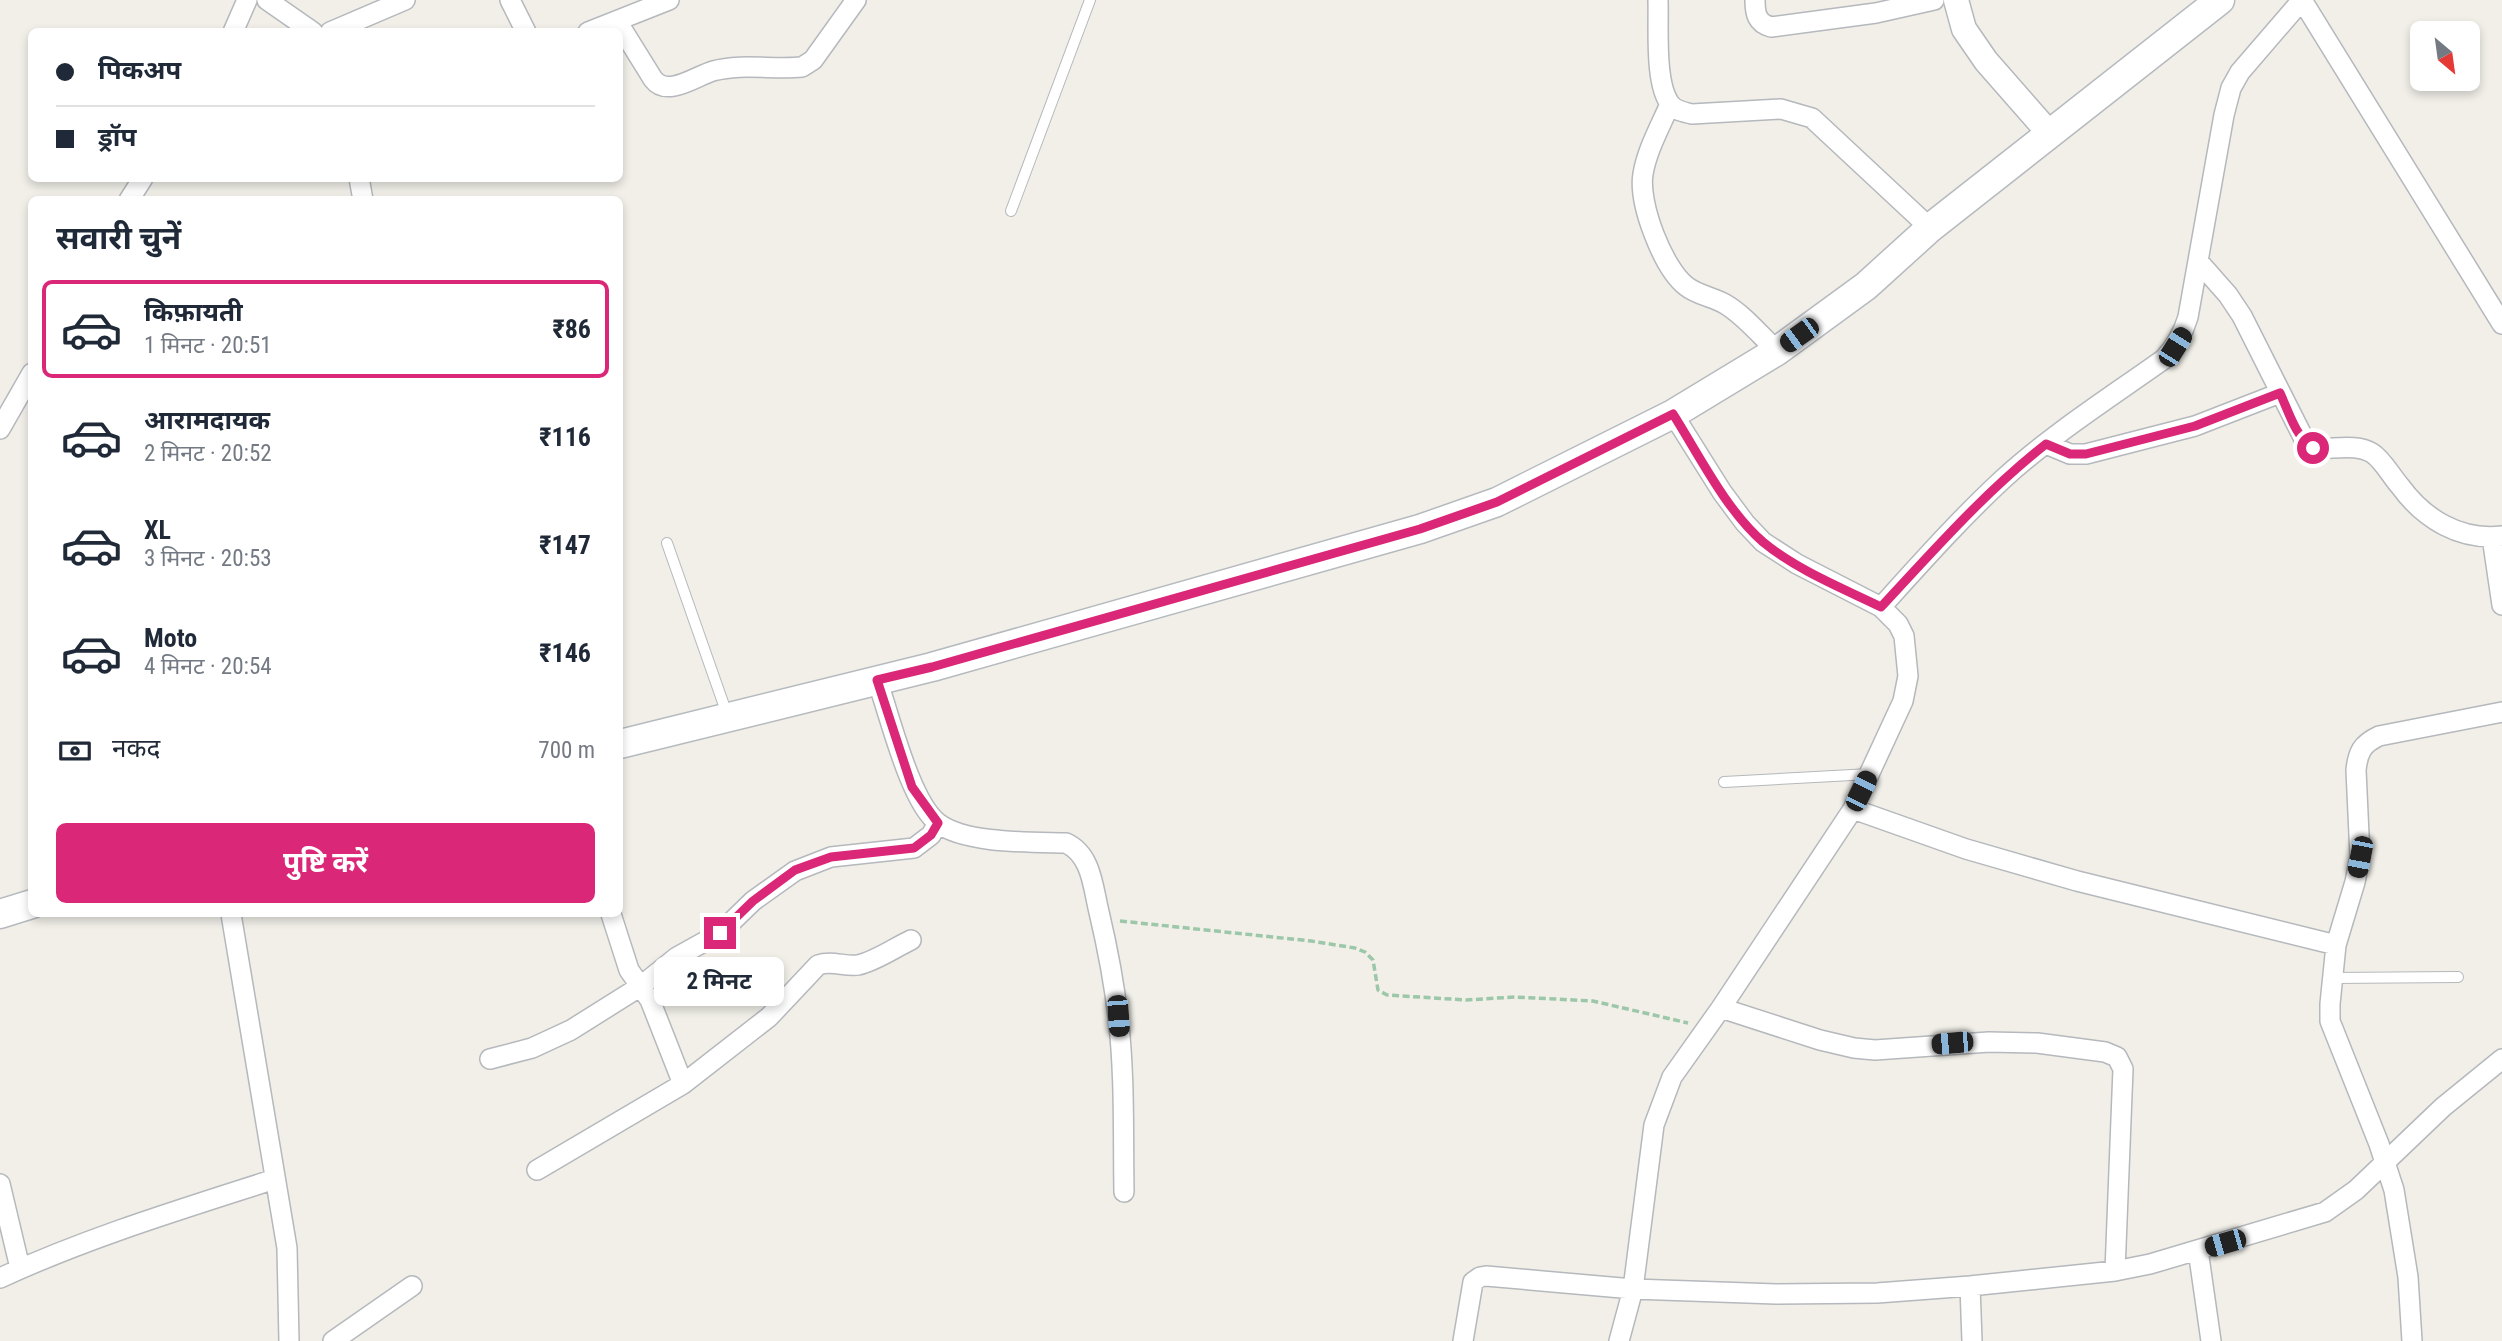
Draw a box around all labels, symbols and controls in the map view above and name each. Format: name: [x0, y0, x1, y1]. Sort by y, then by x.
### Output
north arrow: [2410, 21, 2480, 91]
map controls: [2410, 21, 2480, 91]
text: पिकअप: [98, 55, 181, 85]
text: ड्रॉप: [98, 122, 136, 152]
text: सवारी चुनें: [56, 219, 181, 257]
text: किफ़ायती: [144, 297, 243, 327]
icon: car: [60, 298, 123, 361]
text: ₹86: [552, 314, 591, 344]
car: [1776, 314, 1823, 356]
car: [2155, 324, 2196, 370]
text: 1 मिनट · 20:51: [144, 332, 272, 359]
text: आरामदायक: [144, 405, 270, 435]
icon: car: [60, 406, 123, 469]
text: ₹116: [539, 422, 591, 452]
route start: [2297, 432, 2329, 464]
text: 2 मिनट · 20:52: [144, 440, 272, 467]
icon: car: [60, 514, 123, 577]
text: XL: [144, 515, 171, 545]
text: ₹147: [539, 530, 591, 560]
text: 3 मिनट · 20:53: [144, 545, 272, 572]
icon: car: [60, 622, 123, 685]
text: Moto: [144, 623, 197, 653]
text: ₹146: [539, 638, 591, 668]
text: 4 मिनट · 20:54: [144, 653, 272, 680]
icon: cash: [56, 732, 94, 770]
text: नकद: [112, 733, 160, 763]
text: 700 m: [538, 737, 595, 764]
car: [1843, 768, 1880, 814]
button: पुष्टि करें: [56, 823, 595, 903]
car: [2346, 834, 2375, 880]
route end: [704, 917, 736, 949]
callout: 2 मिनट: [655, 958, 785, 1006]
text: 2 मिनट: [686, 968, 752, 995]
car: [1107, 994, 1130, 1038]
car: [1931, 1031, 1974, 1055]
car: [2202, 1227, 2249, 1259]

